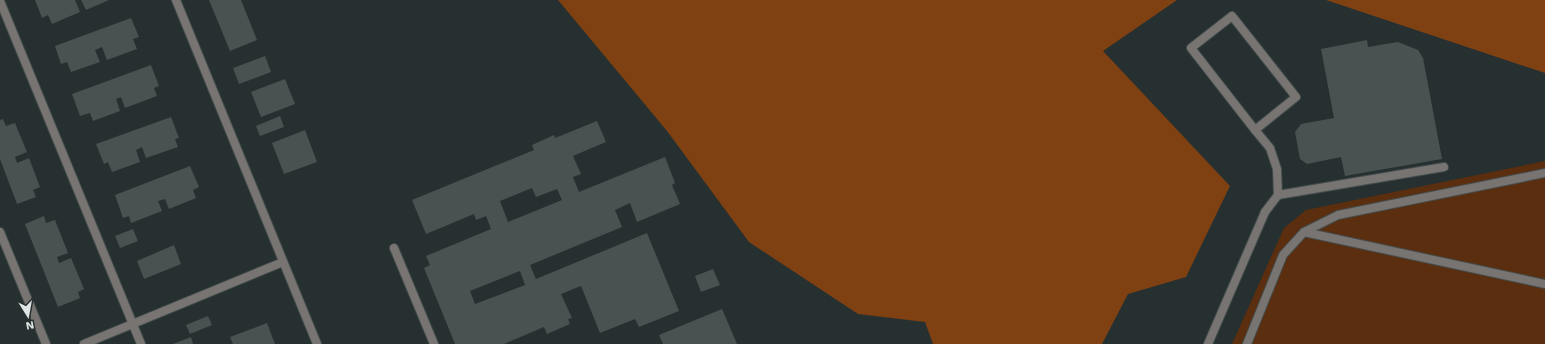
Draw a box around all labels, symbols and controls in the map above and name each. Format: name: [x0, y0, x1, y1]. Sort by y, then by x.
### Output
north arrow: [8, 296, 48, 336]
text: N: [25, 318, 35, 332]

